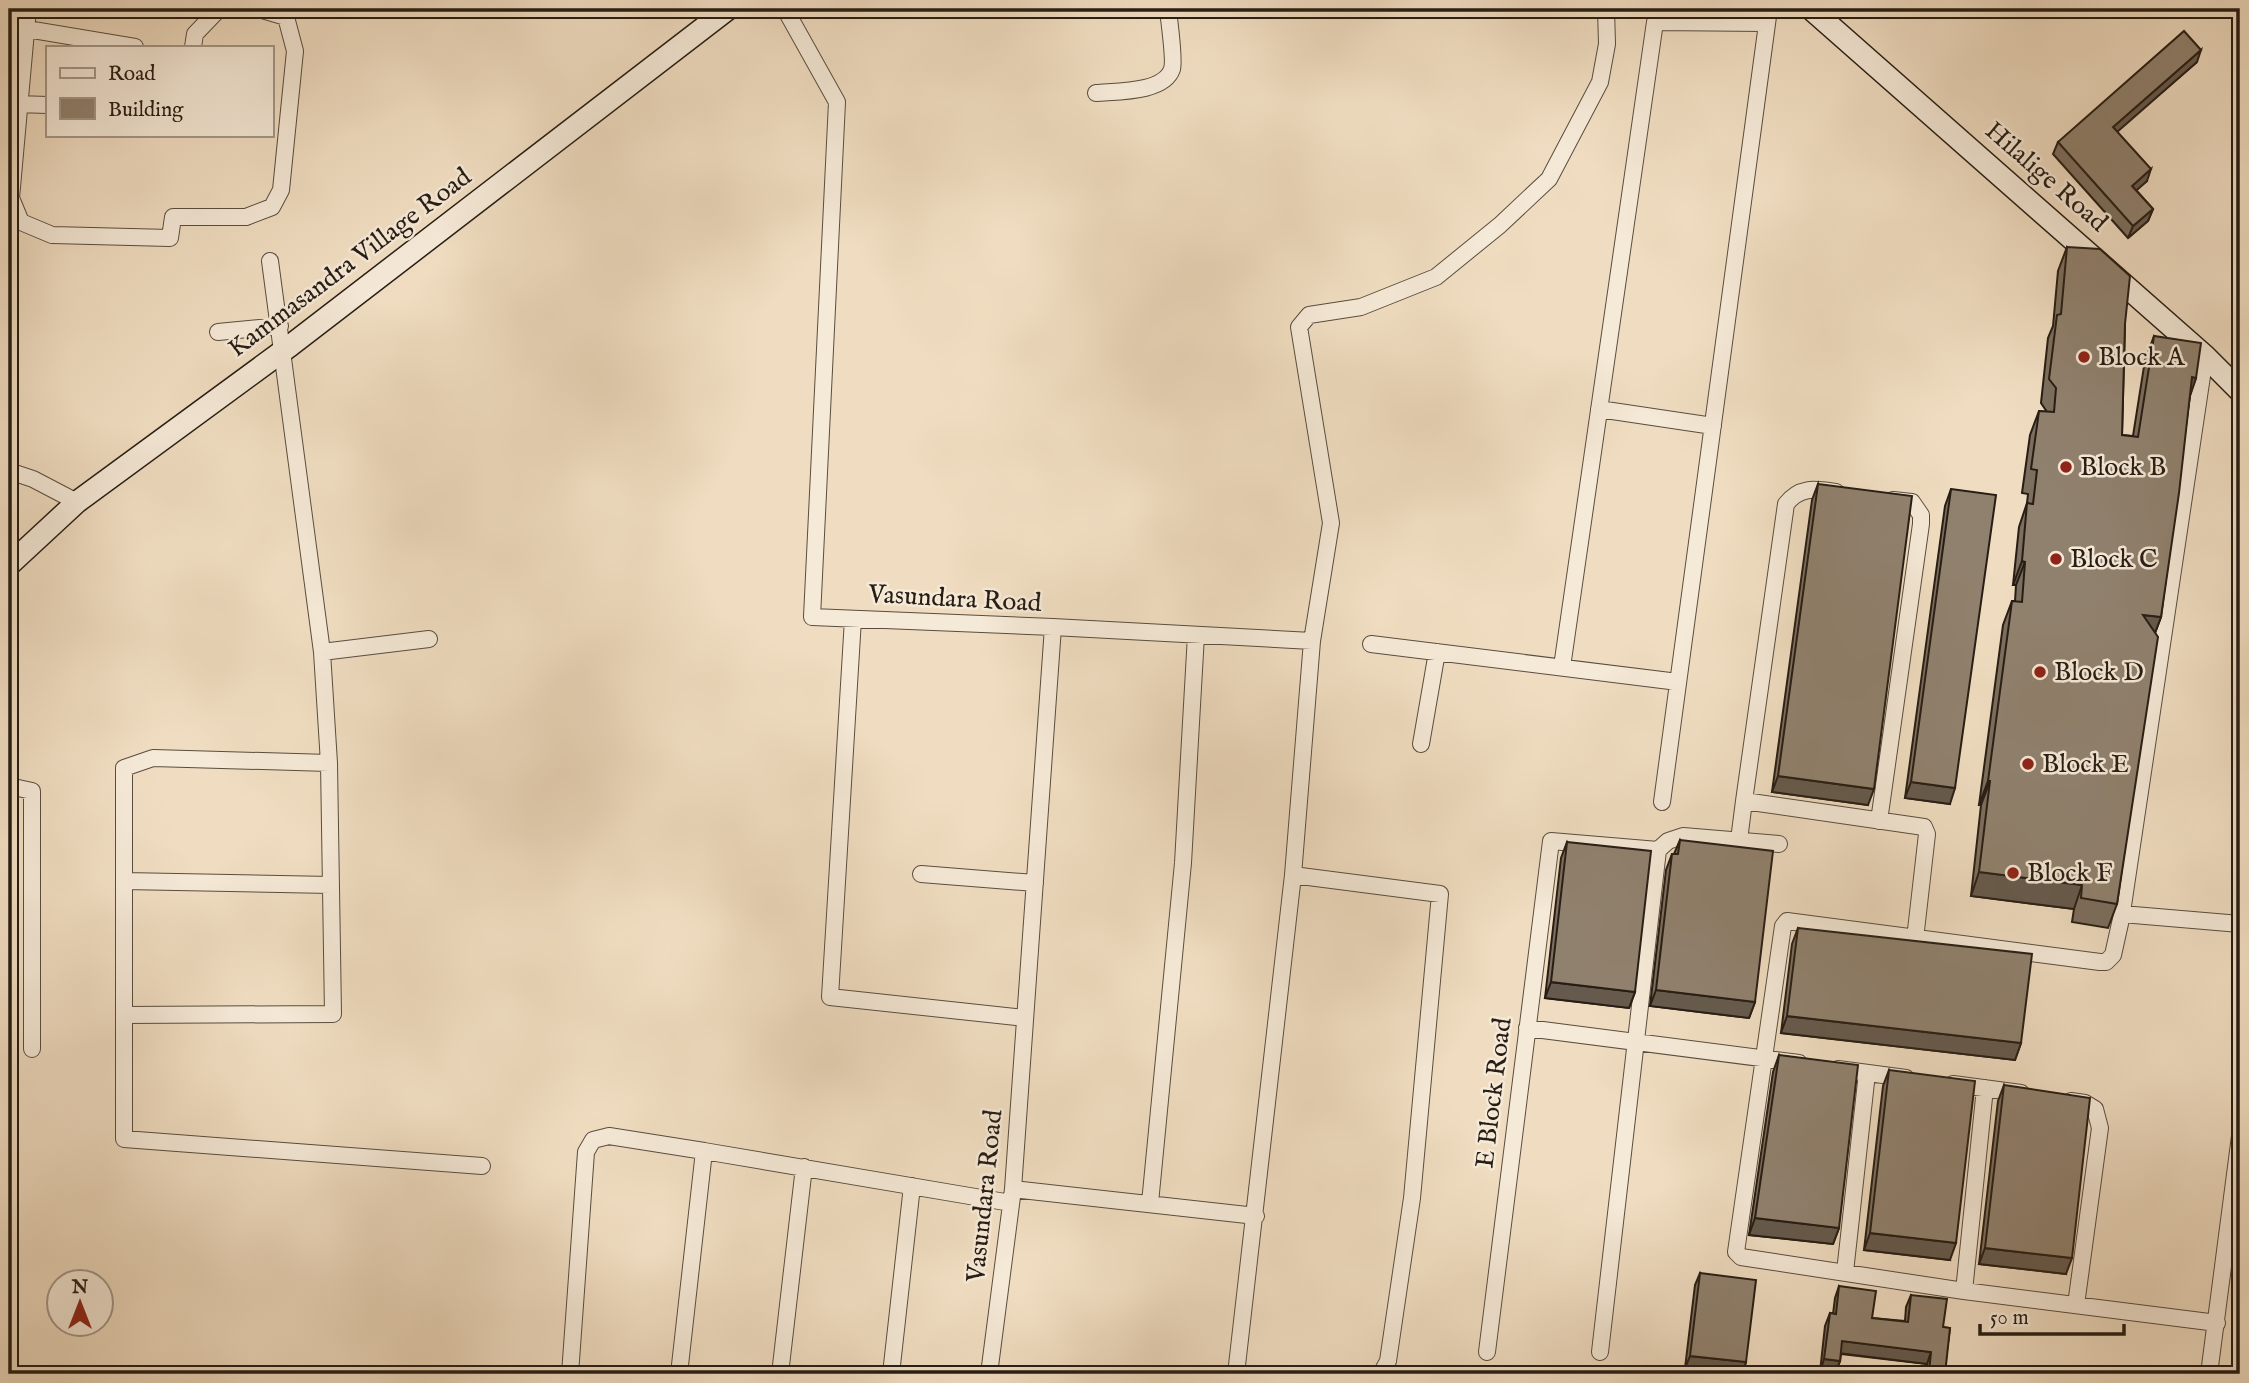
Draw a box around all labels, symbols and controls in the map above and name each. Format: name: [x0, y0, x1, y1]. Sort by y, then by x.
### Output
legend: [46, 46, 273, 136]
text: Road: [108, 61, 156, 88]
text: Building: [108, 97, 184, 124]
street label: Hilalige Road: [1978, 115, 2114, 239]
street label: Kammasandra Village Road: [222, 161, 478, 365]
place label: Block A: [2098, 341, 2186, 374]
marker: Block A: [2076, 349, 2092, 365]
place label: Block B: [2080, 451, 2166, 484]
marker: Block B: [2058, 459, 2074, 475]
place label: Block C: [2070, 543, 2158, 576]
marker: Block C: [2048, 551, 2064, 567]
street label: Vasundara Road: [867, 578, 1043, 620]
place label: Block D: [2054, 656, 2144, 689]
marker: Block D: [2032, 664, 2048, 680]
place label: Block E: [2042, 748, 2129, 781]
marker: Block E: [2020, 756, 2036, 772]
place label: Block F: [2027, 857, 2112, 890]
marker: Block F: [2005, 865, 2021, 881]
street label: E Block Road: [1468, 1016, 1520, 1170]
street label: Vasundara Road: [959, 1108, 1010, 1285]
north arrow: [46, 1268, 116, 1338]
text: N: [71, 1276, 89, 1300]
scale bar: [1980, 1292, 2123, 1336]
text: 50 m: [1990, 1305, 2029, 1332]

